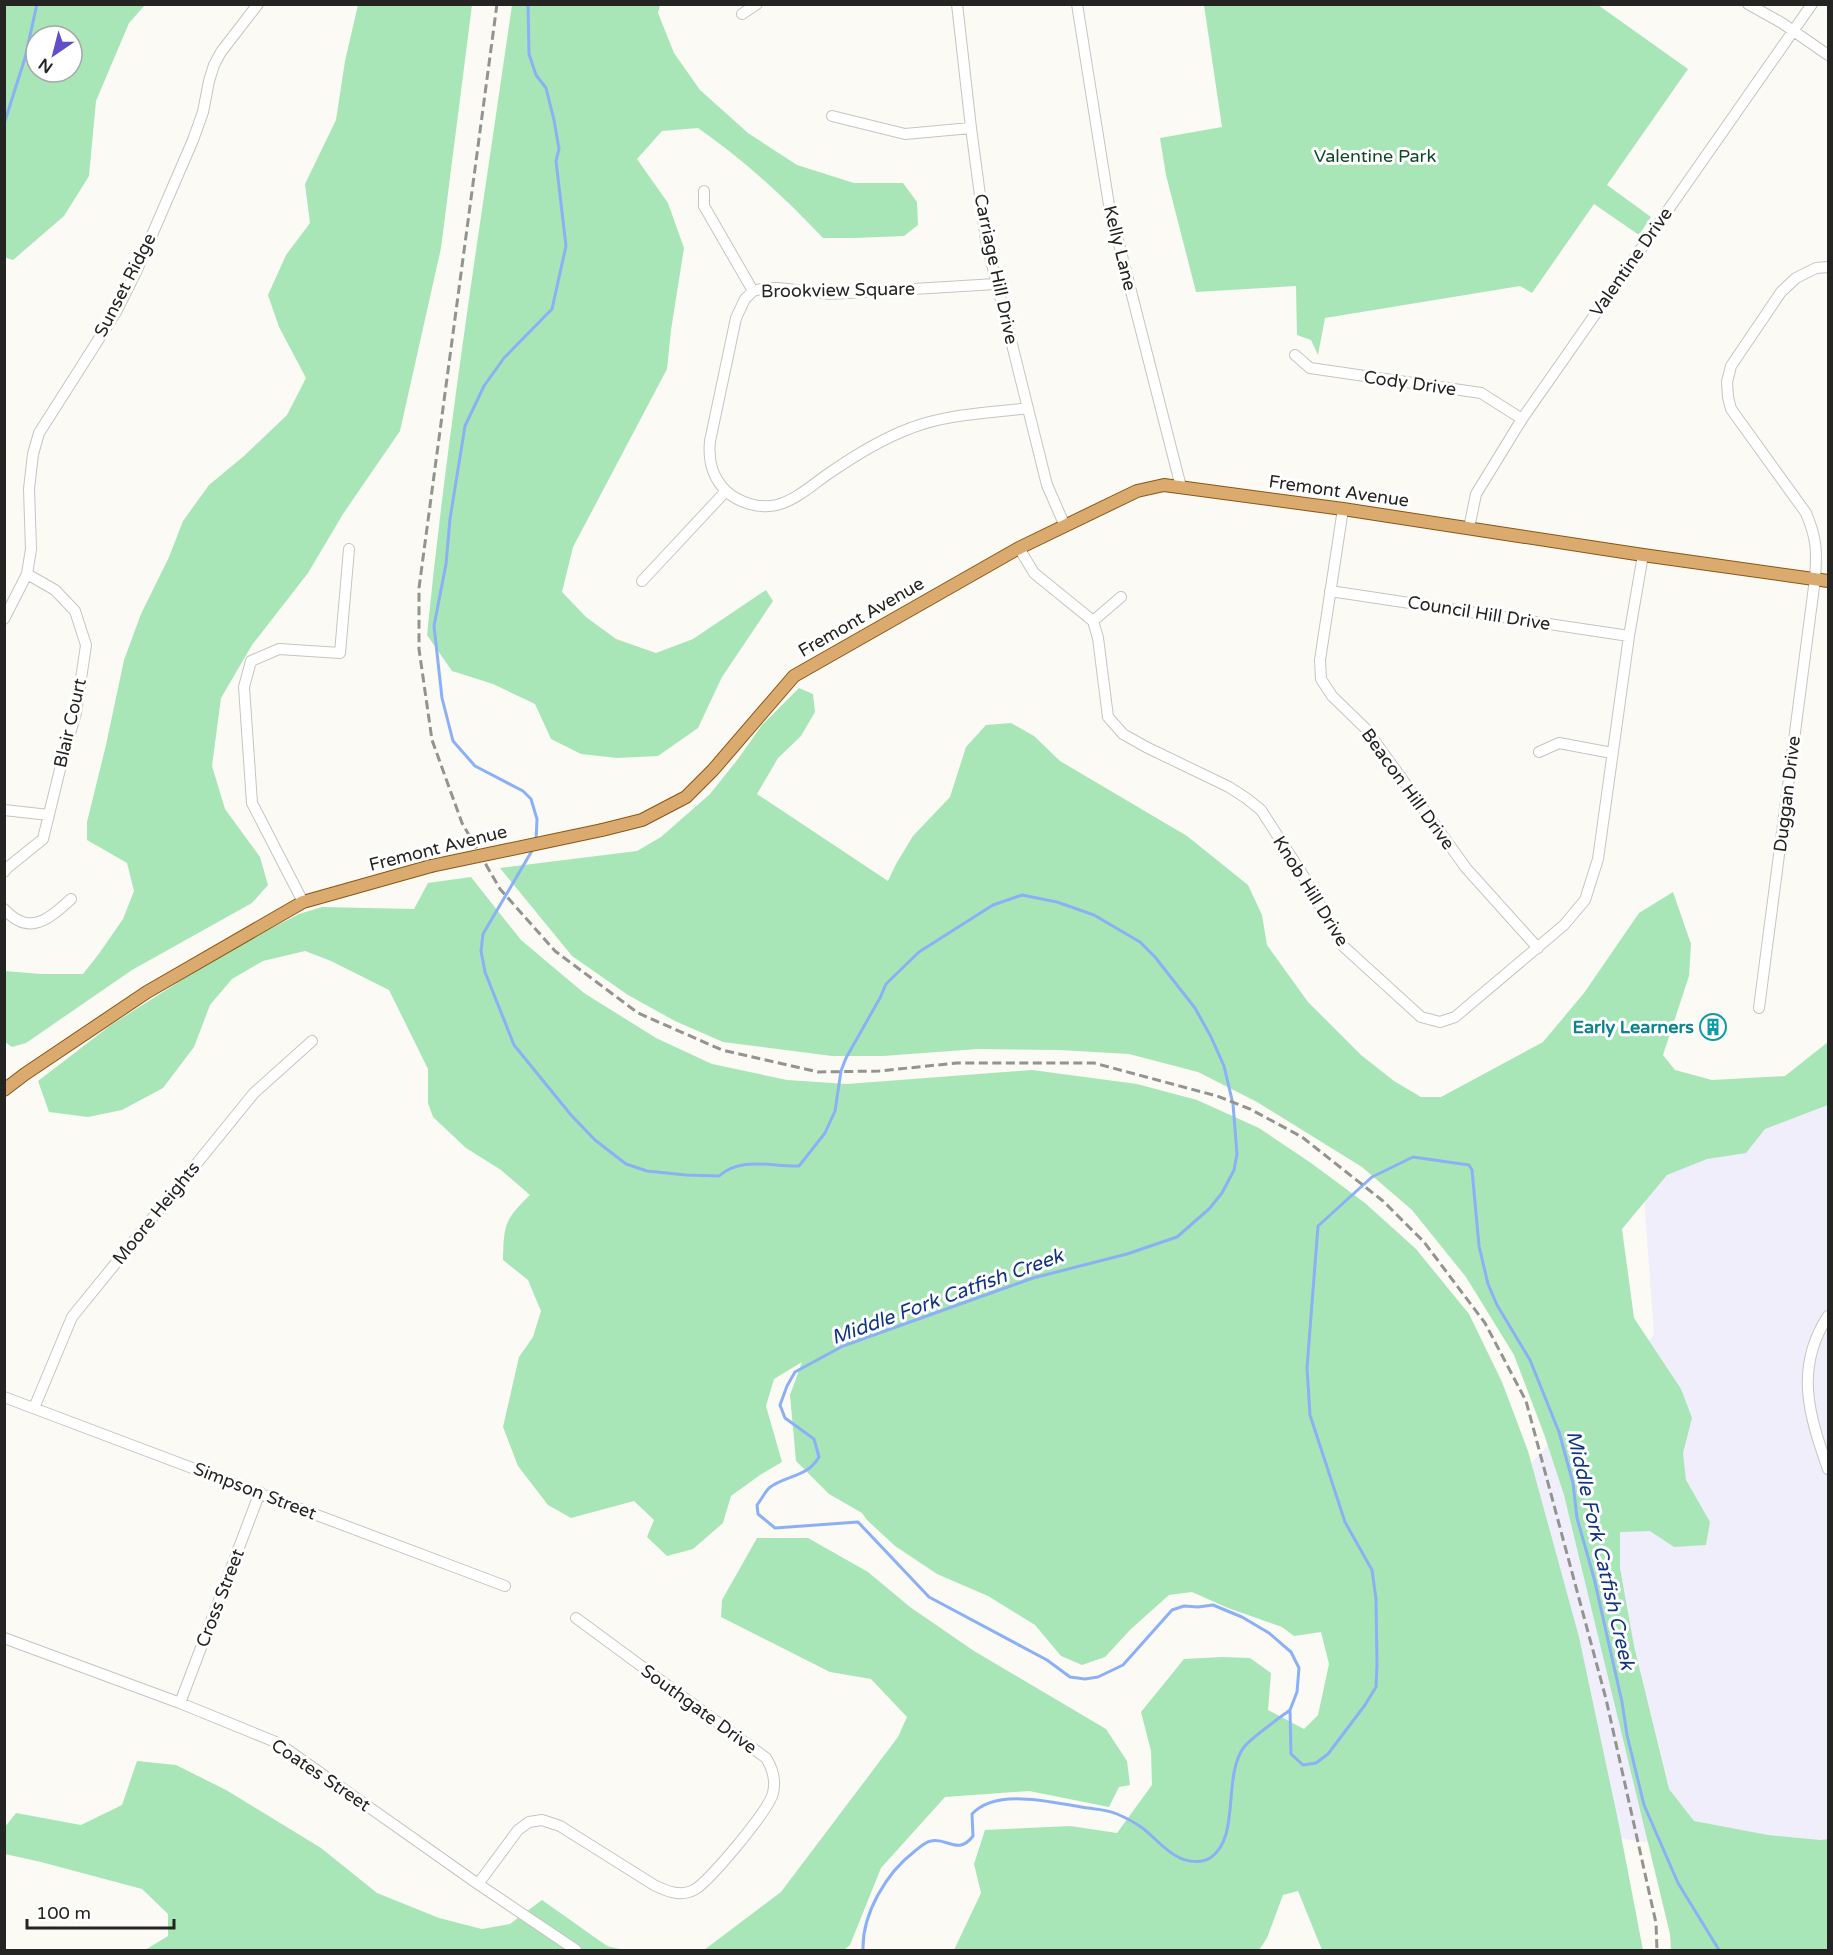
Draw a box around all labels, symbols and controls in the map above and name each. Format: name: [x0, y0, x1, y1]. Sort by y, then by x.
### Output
north arrow: [24, 24, 84, 84]
text: N: [35, 54, 57, 77]
park label: Valentine Park: [1314, 145, 1437, 167]
street label: Carriage Hill Drive: [969, 192, 1023, 346]
street label: Kelly Lane: [1099, 203, 1141, 293]
street label: Valentine Drive: [1585, 203, 1677, 321]
street label: Sunset Ridge: [89, 229, 161, 341]
street label: Brookview Square: [761, 278, 915, 302]
street label: Cody Drive: [1362, 366, 1458, 400]
street label: Fremont Avenue: [1267, 470, 1411, 512]
street label: Fremont Avenue: [794, 572, 928, 662]
street label: Council Hill Drive: [1406, 591, 1552, 635]
street label: Blair Court: [49, 676, 91, 770]
street label: Beacon Hill Drive: [1357, 724, 1459, 854]
street label: Duggan Drive: [1769, 735, 1805, 853]
street label: Fremont Avenue: [367, 820, 509, 876]
street label: Knob Hill Drive: [1268, 832, 1354, 950]
building icon: Early Learners: [1698, 1012, 1728, 1042]
place label: Early Learners: [1573, 1016, 1694, 1038]
street label: Moore Heights: [108, 1157, 204, 1269]
water label: Middle Fork Catfish Creek: [828, 1243, 1069, 1350]
water label: Middle Fork Catfish Creek: [1561, 1428, 1640, 1674]
street label: Simpson Street: [190, 1457, 320, 1525]
street label: Cross Street: [191, 1546, 249, 1650]
street label: Southgate Drive: [637, 1660, 761, 1758]
street label: Coates Street: [267, 1734, 375, 1816]
scale bar: [27, 1892, 174, 1930]
text: 100 m: [36, 1902, 91, 1924]

